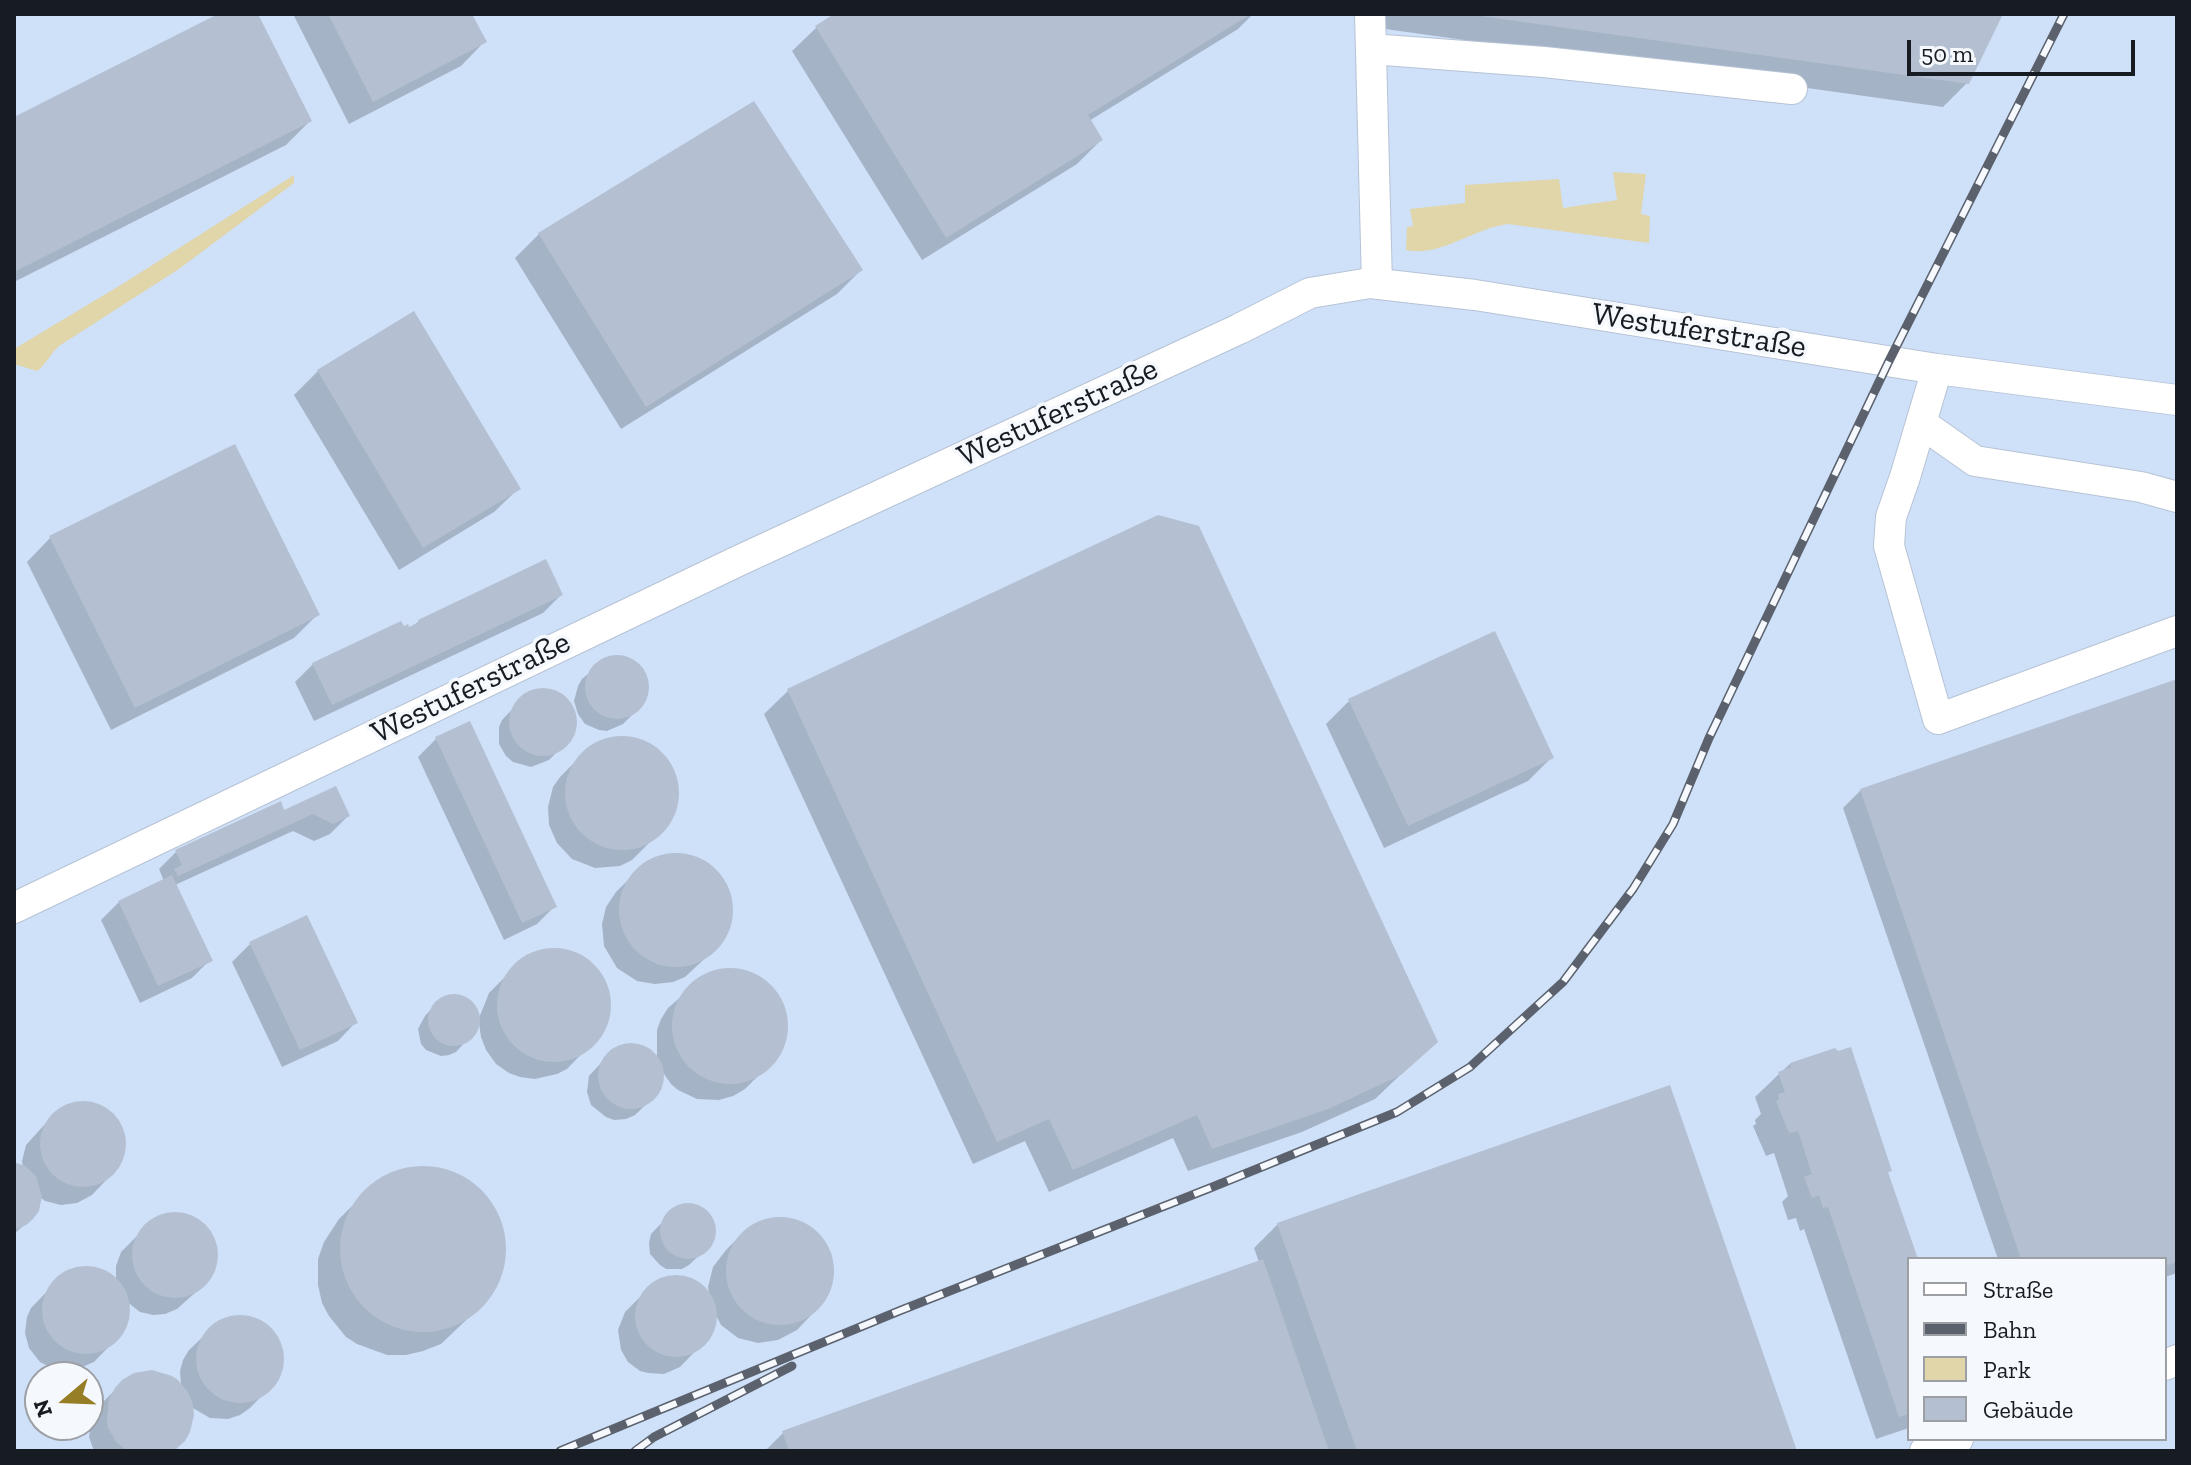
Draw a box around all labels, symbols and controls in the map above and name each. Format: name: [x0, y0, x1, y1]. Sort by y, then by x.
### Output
scale bar: [1911, 24, 2139, 74]
text: 50 m: [1921, 39, 1973, 68]
street label: Westuferstraße: [1589, 295, 1809, 367]
street label: Westuferstraße: [952, 350, 1164, 476]
street label: Westuferstraße: [365, 623, 577, 753]
legend: [1907, 1257, 2167, 1441]
text: Straße: [1983, 1275, 2053, 1304]
text: Bahn: [1983, 1315, 2036, 1344]
text: Park: [1983, 1355, 2031, 1384]
north arrow: [24, 1361, 104, 1441]
text: Gebäude: [1983, 1395, 2073, 1424]
text: N: [27, 1396, 58, 1421]

